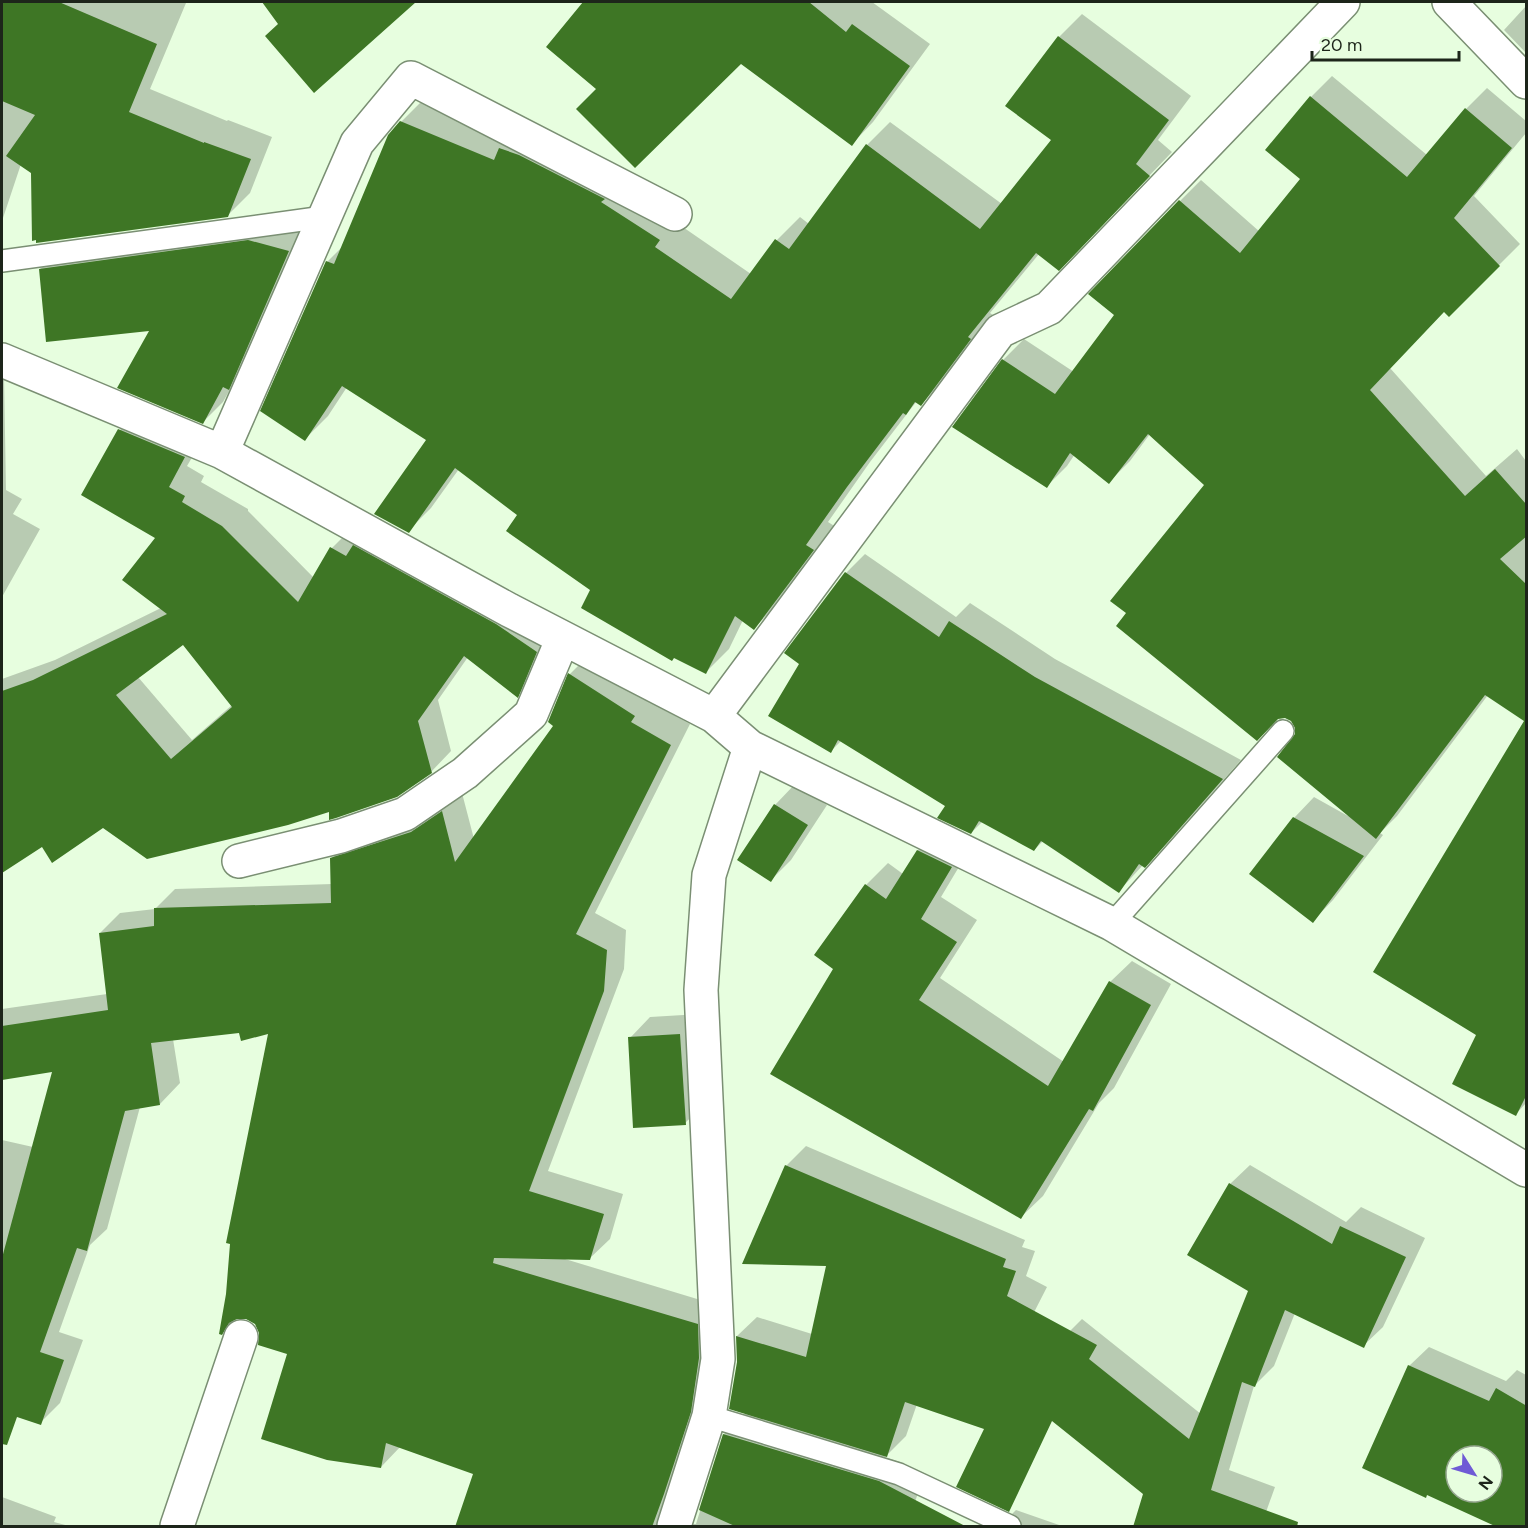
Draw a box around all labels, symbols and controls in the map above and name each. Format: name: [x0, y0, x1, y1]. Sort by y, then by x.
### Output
scale bar: [1312, 24, 1459, 62]
text: 20 m: [1321, 34, 1362, 56]
north arrow: [1444, 1444, 1504, 1504]
text: N: [1474, 1472, 1497, 1493]

